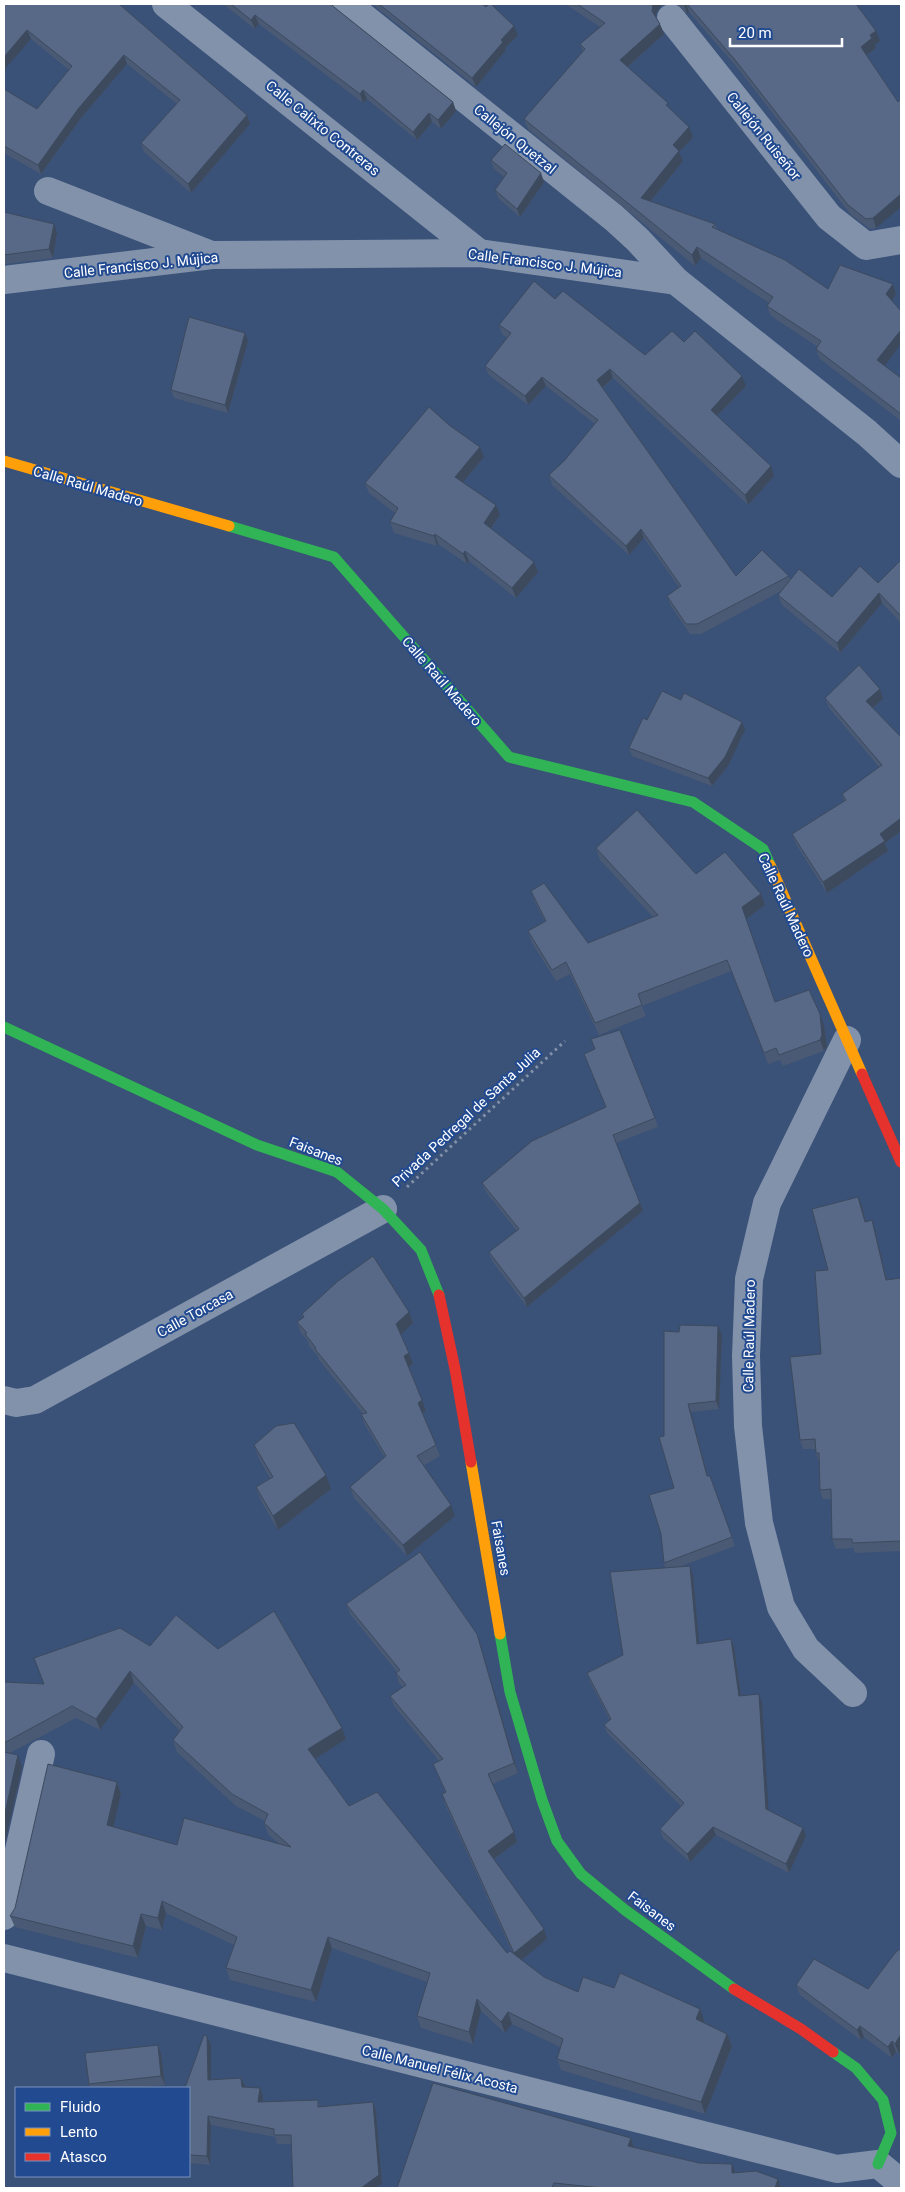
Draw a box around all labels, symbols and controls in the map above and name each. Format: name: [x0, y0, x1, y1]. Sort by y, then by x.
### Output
scale bar: [730, 15, 842, 47]
text: 20 m: [738, 24, 772, 42]
street label: Calle Calixto Contreras: [263, 77, 383, 179]
street label: Callejón Ruiseñor: [724, 89, 804, 183]
street label: Callejón Quetzal: [471, 101, 559, 177]
street label: Calle Francisco J. Mújica: [467, 246, 623, 280]
street label: Calle Francisco J. Mújica: [63, 249, 219, 281]
street label: Calle Raúl Madero: [31, 463, 145, 509]
street label: Calle Raúl Madero: [399, 633, 485, 729]
street label: Calle Raúl Madero: [755, 850, 817, 960]
street label: Privada Pedregal de Santa Julia: [389, 1044, 543, 1190]
street label: Faisanes: [287, 1134, 345, 1168]
street label: Calle Raúl Madero: [740, 1279, 758, 1393]
street label: Calle Torcasa: [154, 1286, 236, 1340]
street label: Faisanes: [488, 1519, 514, 1577]
street label: Faisanes: [625, 1888, 679, 1934]
street label: Calle Manuel Félix Acosta: [360, 2042, 520, 2096]
legend: [15, 2087, 190, 2177]
text: Fluido: [60, 2098, 101, 2116]
text: Lento: [60, 2123, 98, 2141]
text: Atasco: [60, 2148, 107, 2166]

